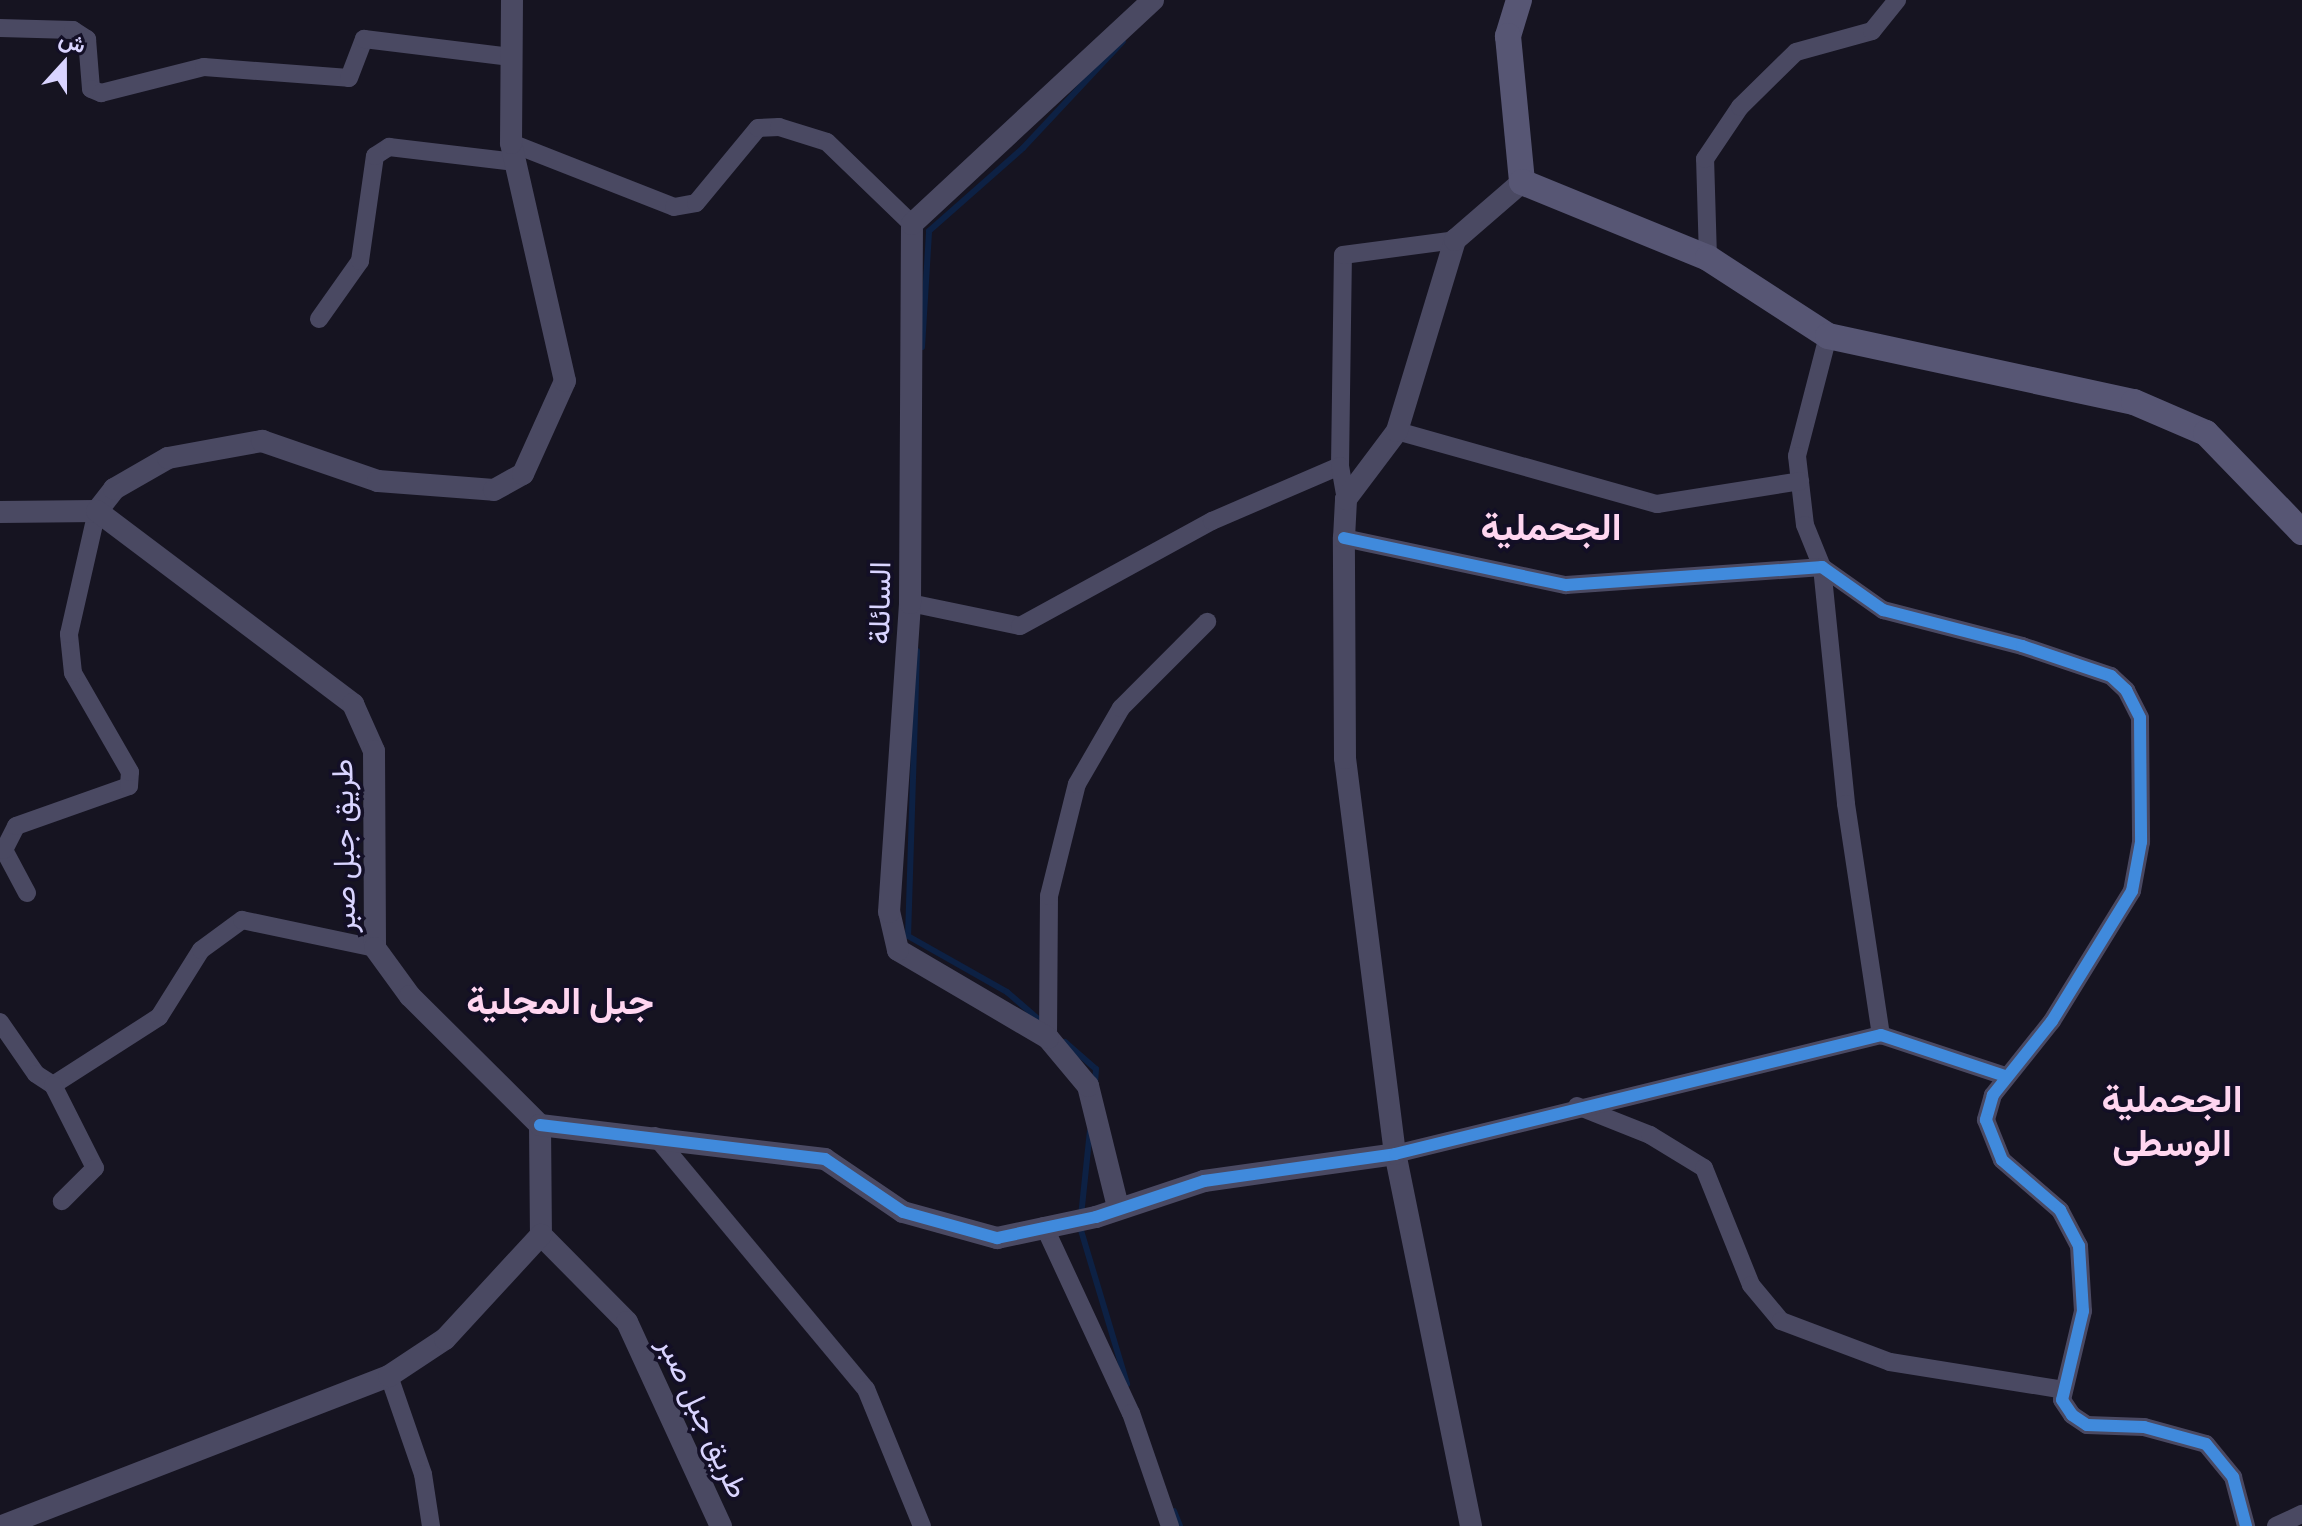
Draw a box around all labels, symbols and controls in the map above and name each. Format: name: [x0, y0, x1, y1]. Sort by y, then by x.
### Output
north arrow: [24, 24, 104, 104]
text: ش: [55, 24, 90, 59]
district label: الجحملية: [1481, 503, 1621, 549]
street label: السائلة: [860, 561, 898, 645]
street label: طريق جبل صبر: [323, 759, 363, 933]
district label: جبل المجلية: [466, 977, 654, 1023]
district label: الجحملية الوسطى: [2102, 1075, 2242, 1164]
street label: طريق جبل صبر: [651, 1331, 757, 1503]

